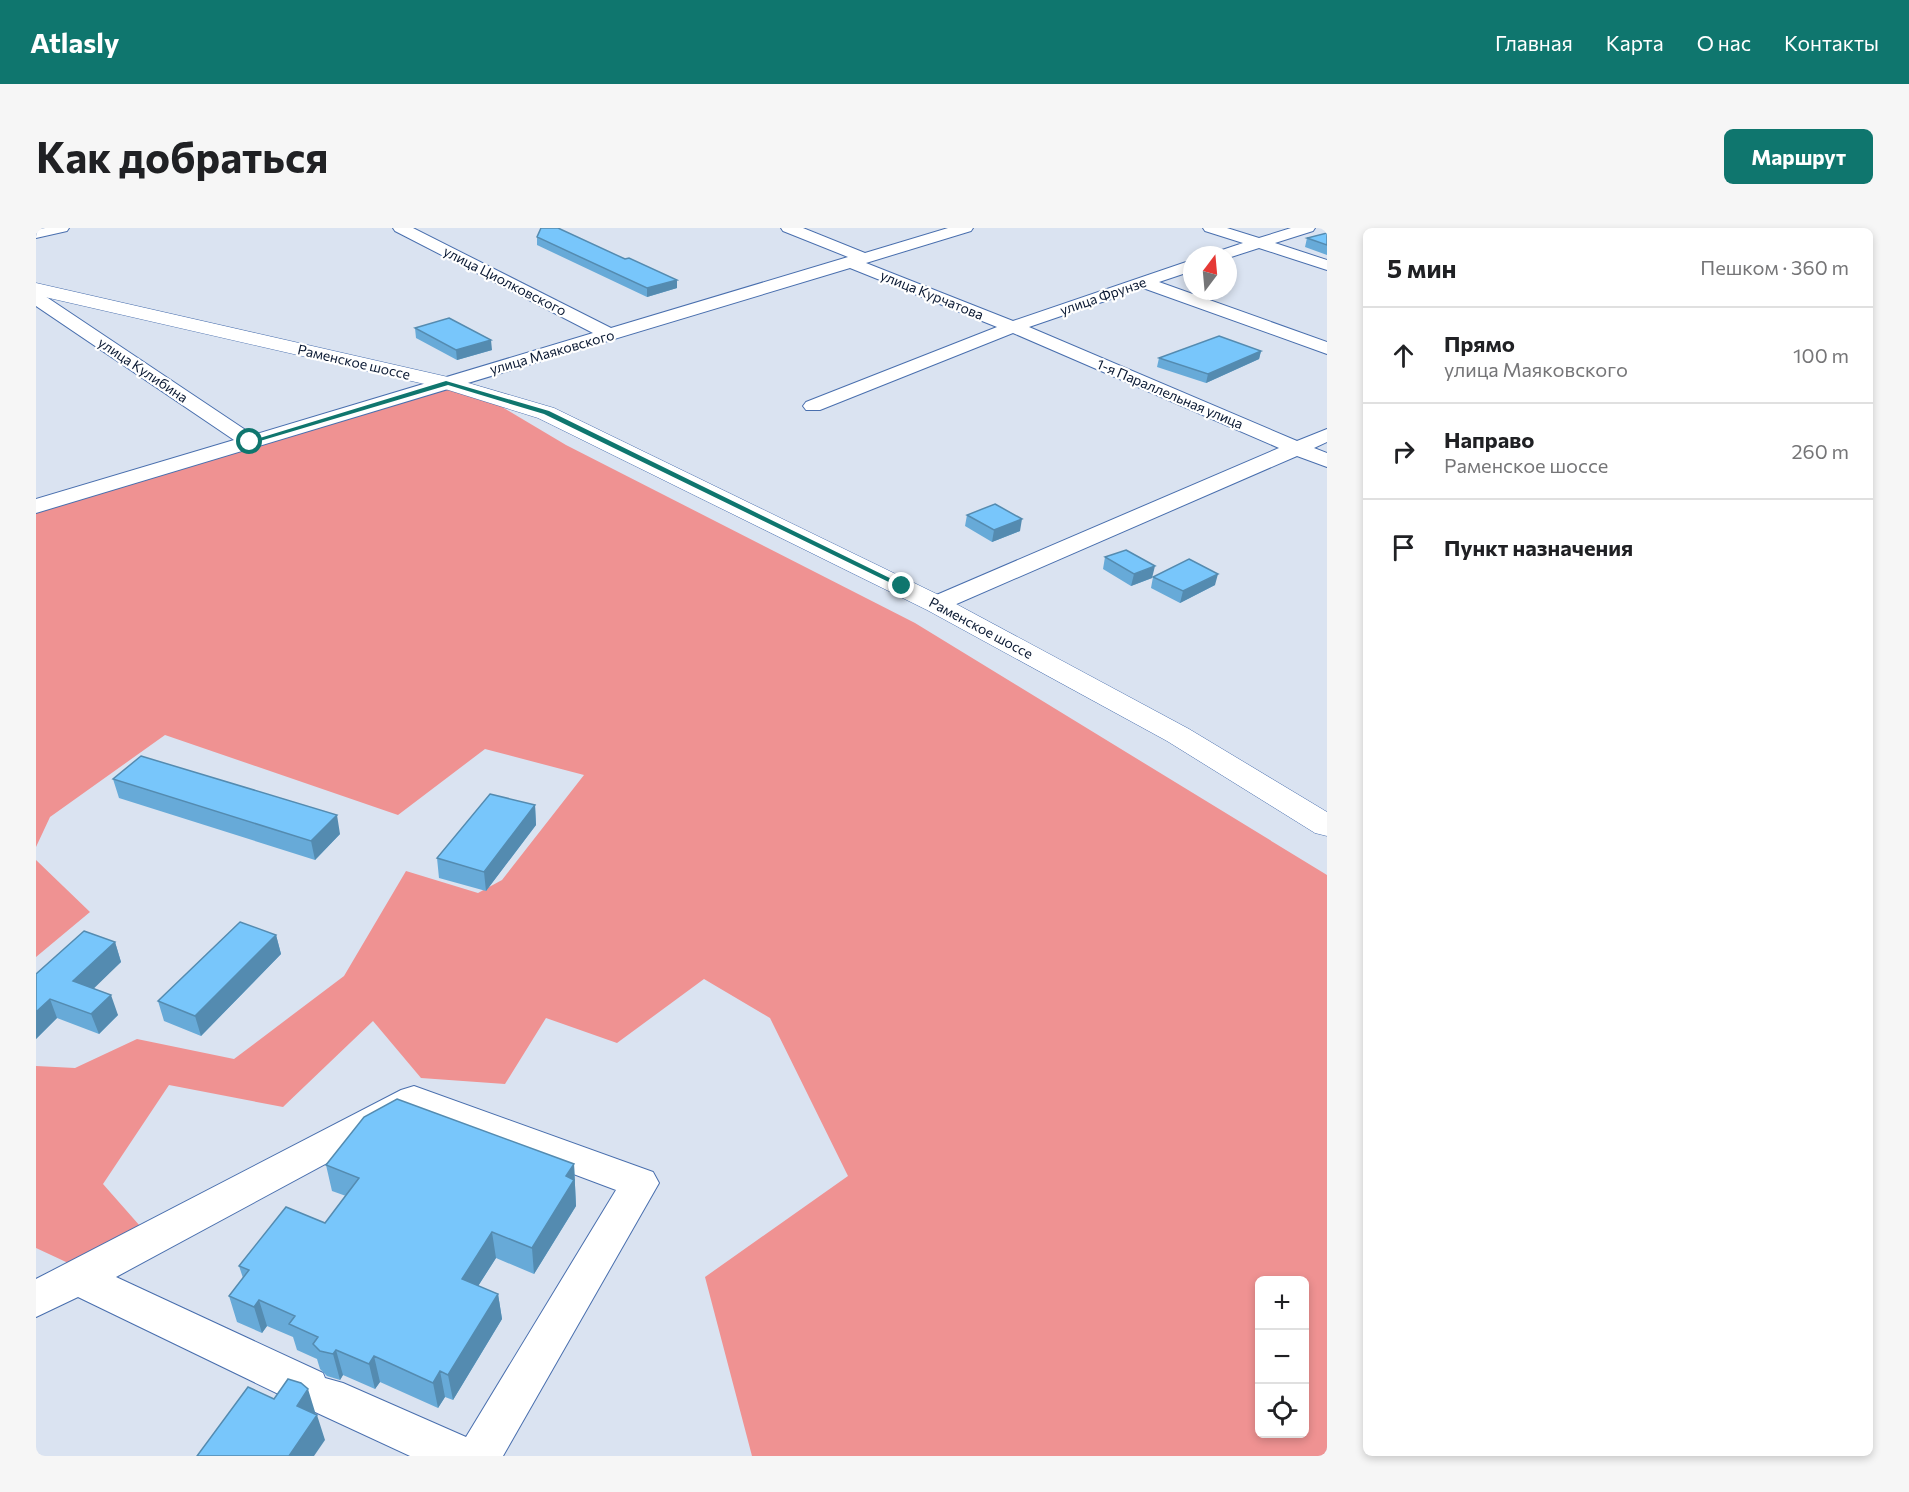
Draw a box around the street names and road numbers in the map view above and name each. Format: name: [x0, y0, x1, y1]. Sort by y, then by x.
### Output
street label: улица Циолковского: [441, 242, 570, 319]
street label: улица Курчатова: [878, 266, 986, 323]
street label: улица Фрунзе: [1057, 273, 1148, 318]
street label: улица Маяковского: [488, 326, 616, 377]
street label: улица Кулибина: [95, 333, 191, 406]
street label: Раменское шоссе: [296, 340, 412, 383]
street label: 1-я Параллельная улица: [1094, 355, 1246, 432]
street label: Раменское шоссе: [926, 593, 1036, 662]

